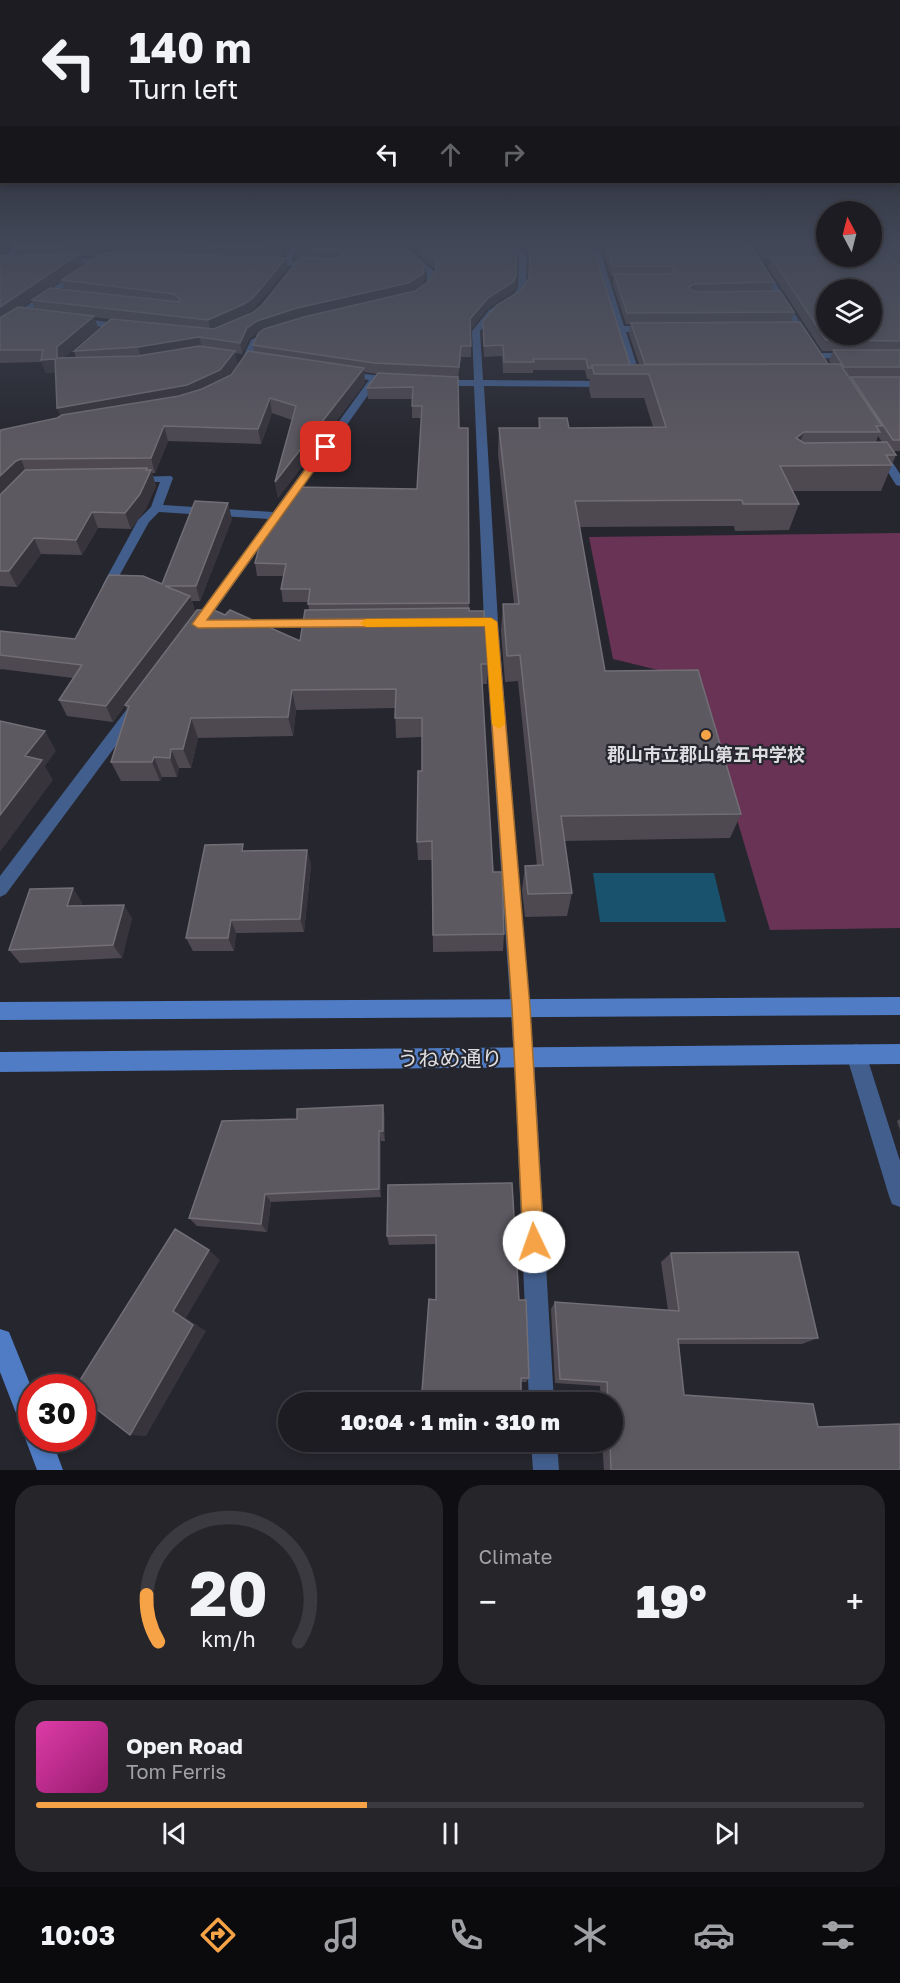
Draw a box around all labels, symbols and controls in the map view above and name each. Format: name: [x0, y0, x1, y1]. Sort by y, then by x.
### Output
text: 140 m: [129, 22, 251, 72]
icon: left: [30, 24, 108, 102]
text: Turn left: [129, 73, 238, 105]
icon: left: [371, 138, 404, 171]
icon: ahead: [434, 138, 467, 171]
icon: right: [497, 138, 530, 171]
north arrow: [816, 201, 882, 267]
map controls: [816, 201, 882, 345]
button: layers: [816, 279, 882, 345]
pin: [300, 421, 351, 472]
icon: arrive: [309, 430, 342, 463]
marker: 郡山市立郡山第五中学校: [699, 728, 713, 742]
place label: 郡山市立郡山第五中学校: [607, 743, 805, 765]
street label: うねめ通り: [398, 1045, 503, 1071]
position arrow: [502, 1210, 566, 1274]
speed limit sign: 30: [18, 1374, 96, 1452]
text: 10:04 · 1 min · 310 m: [341, 1408, 560, 1435]
text: Climate: [479, 1544, 552, 1568]
text: 20: [189, 1555, 268, 1630]
text: 19°: [636, 1574, 707, 1628]
text: −: [479, 1582, 497, 1621]
text: +: [846, 1582, 864, 1621]
text: km/h: [201, 1626, 256, 1652]
text: Open Road: [126, 1732, 243, 1759]
text: Tom Ferris: [126, 1759, 226, 1783]
icon: previous: [158, 1817, 191, 1850]
icon: pause: [434, 1817, 467, 1850]
icon: next: [710, 1817, 743, 1850]
icon: directions: [197, 1914, 239, 1956]
icon: music: [321, 1914, 363, 1956]
icon: phone: [445, 1914, 487, 1956]
icon: climate: [569, 1914, 611, 1956]
icon: car: [693, 1914, 735, 1956]
icon: filters: [817, 1914, 859, 1956]
text: 10:03: [41, 1919, 115, 1951]

